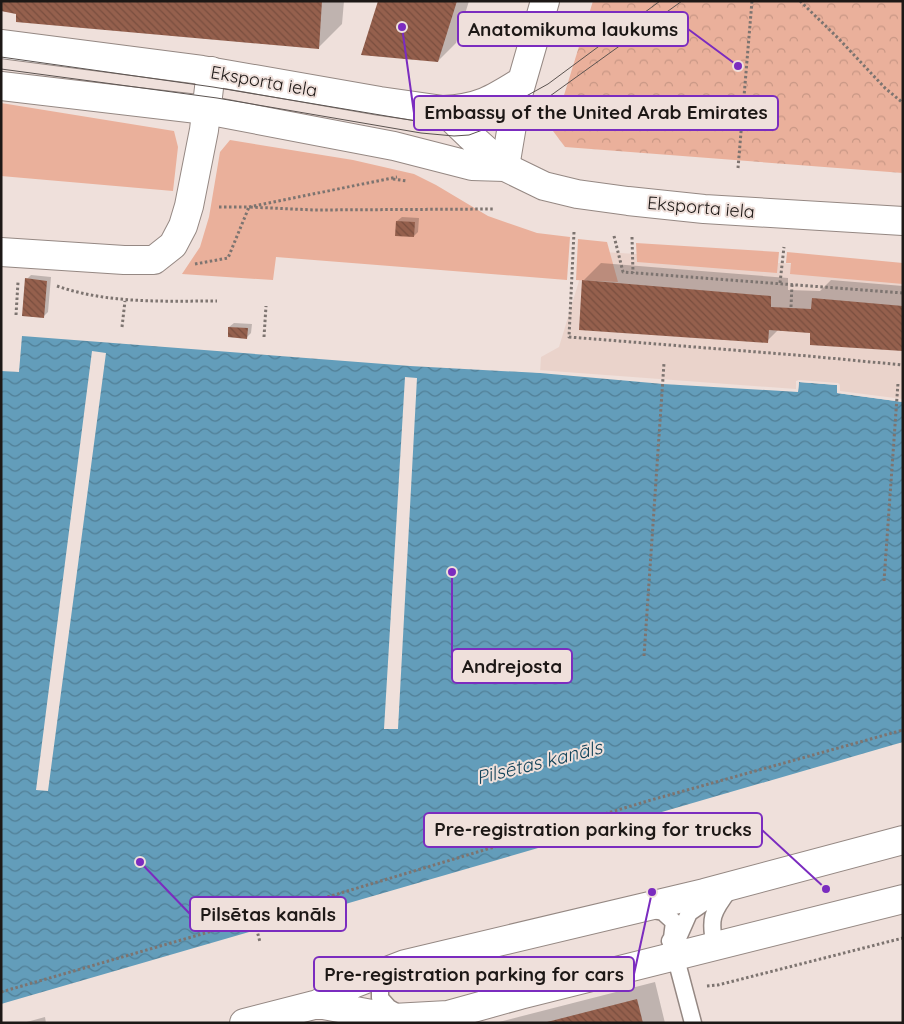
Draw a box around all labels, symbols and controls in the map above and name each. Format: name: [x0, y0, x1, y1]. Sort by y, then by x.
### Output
callout: Anatomikuma laukums: [458, 12, 688, 46]
text: Anatomikuma laukums: [468, 17, 678, 41]
street label: Eksporta iela: [209, 60, 319, 102]
callout: Embassy of the United Arab Emirates: [414, 96, 778, 130]
text: Embassy of the United Arab Emirates: [424, 100, 768, 124]
street label: Eksporta iela: [646, 191, 756, 223]
callout: Andrejosta: [452, 649, 572, 683]
text: Andrejosta: [462, 654, 562, 678]
water label: Pilsētas kanāls: [474, 735, 605, 789]
callout: Pre-registration parking for trucks: [424, 813, 762, 847]
text: Pre-registration parking for trucks: [434, 817, 752, 841]
callout: Pilsētas kanāls: [190, 897, 346, 931]
text: Pilsētas kanāls: [200, 902, 336, 926]
callout: Pre-registration parking for cars: [314, 957, 634, 991]
text: Pre-registration parking for cars: [324, 962, 624, 986]

